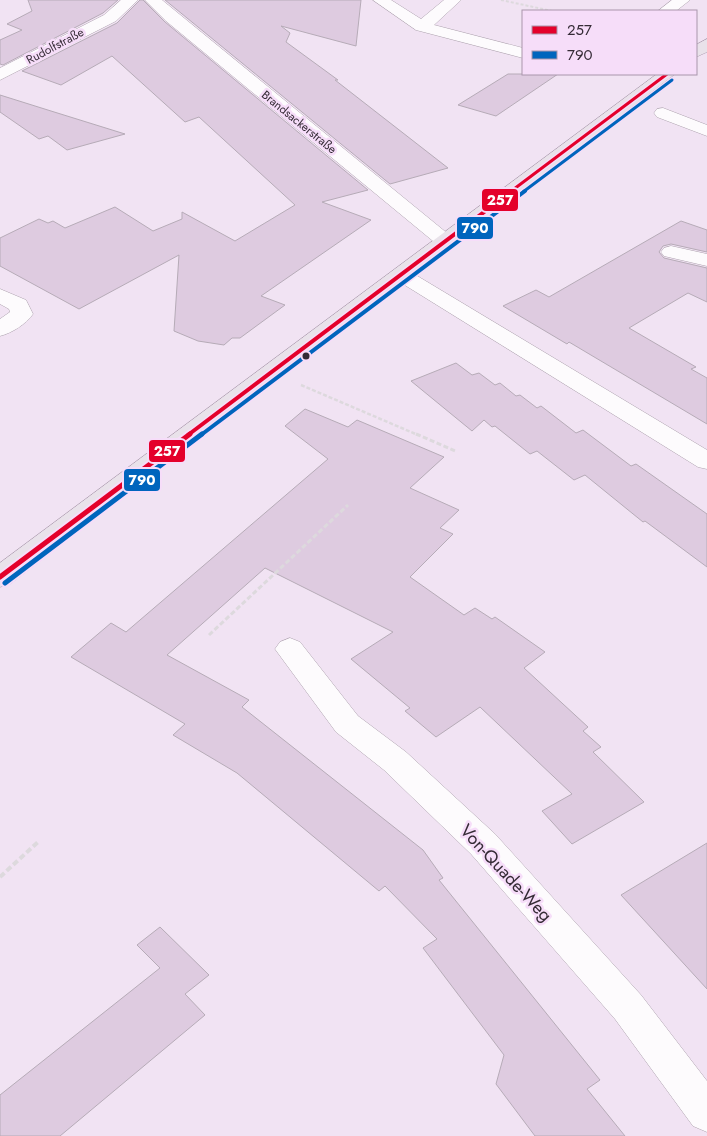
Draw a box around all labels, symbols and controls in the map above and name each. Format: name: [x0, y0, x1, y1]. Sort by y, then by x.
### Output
legend: [522, 10, 697, 75]
text: 257: [567, 19, 592, 41]
street label: Rudolfstraße: [23, 23, 87, 69]
text: 790: [567, 44, 593, 66]
street label: Brandsackerstraße: [258, 86, 340, 158]
line badge: 257: [481, 188, 519, 212]
text: 257: [487, 190, 514, 210]
line badge: 790: [456, 216, 494, 240]
text: 790: [461, 218, 489, 238]
unlabelled marker: [301, 351, 311, 361]
line badge: 257: [148, 439, 186, 463]
text: 257: [154, 441, 181, 461]
line badge: 790: [123, 468, 161, 492]
text: 790: [128, 470, 156, 490]
street label: Von-Quade-Weg: [454, 818, 558, 928]

